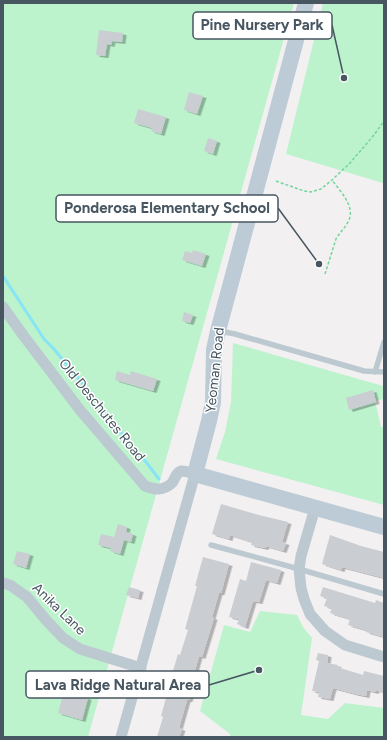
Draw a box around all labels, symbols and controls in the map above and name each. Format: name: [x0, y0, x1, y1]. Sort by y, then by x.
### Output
callout: Pine Nursery Park: [193, 12, 332, 39]
text: Pine Nursery Park: [200, 16, 324, 34]
callout: Ponderosa Elementary School: [56, 195, 278, 222]
text: Ponderosa Elementary School: [64, 199, 270, 217]
street label: Yeoman Road: [202, 326, 228, 414]
street label: Old Deschutes Road: [55, 355, 149, 465]
street label: Anika Lane: [29, 579, 89, 639]
callout: Lava Ridge Natural Area: [26, 671, 209, 698]
text: Lava Ridge Natural Area: [35, 676, 201, 694]

